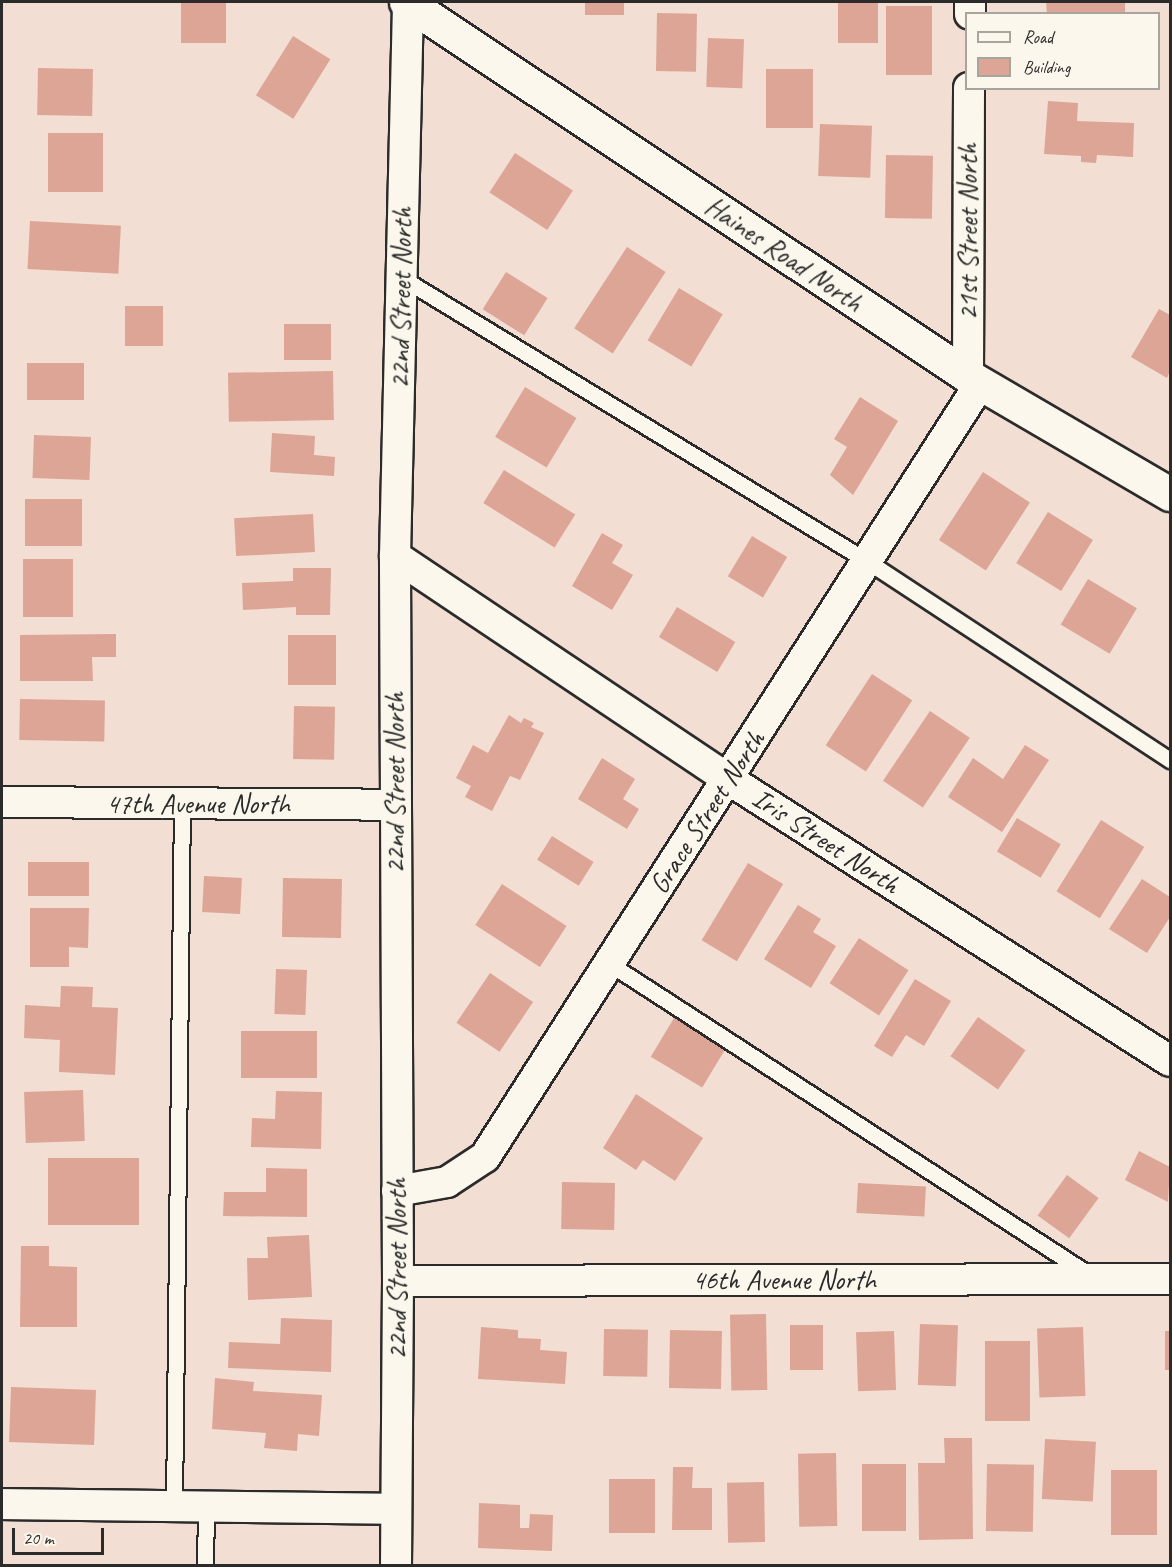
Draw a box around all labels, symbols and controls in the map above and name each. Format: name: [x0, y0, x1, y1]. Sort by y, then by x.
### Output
legend: [965, 12, 1160, 90]
text: Road: [1023, 26, 1053, 48]
text: Building: [1023, 56, 1070, 78]
street label: 21st Street North: [951, 143, 985, 321]
street label: Haines Road North: [698, 189, 870, 319]
street label: 22nd Street North: [383, 207, 419, 389]
street label: 22nd Street North: [378, 692, 412, 874]
street label: Grace Street North: [642, 724, 772, 900]
street label: Iris Street North: [746, 781, 906, 901]
street label: 47th Avenue North: [106, 787, 290, 821]
street label: 22nd Street North: [380, 1178, 414, 1360]
street label: 46th Avenue North: [692, 1263, 876, 1297]
scale bar: [15, 1516, 106, 1554]
text: 20 m: [23, 1527, 54, 1549]

